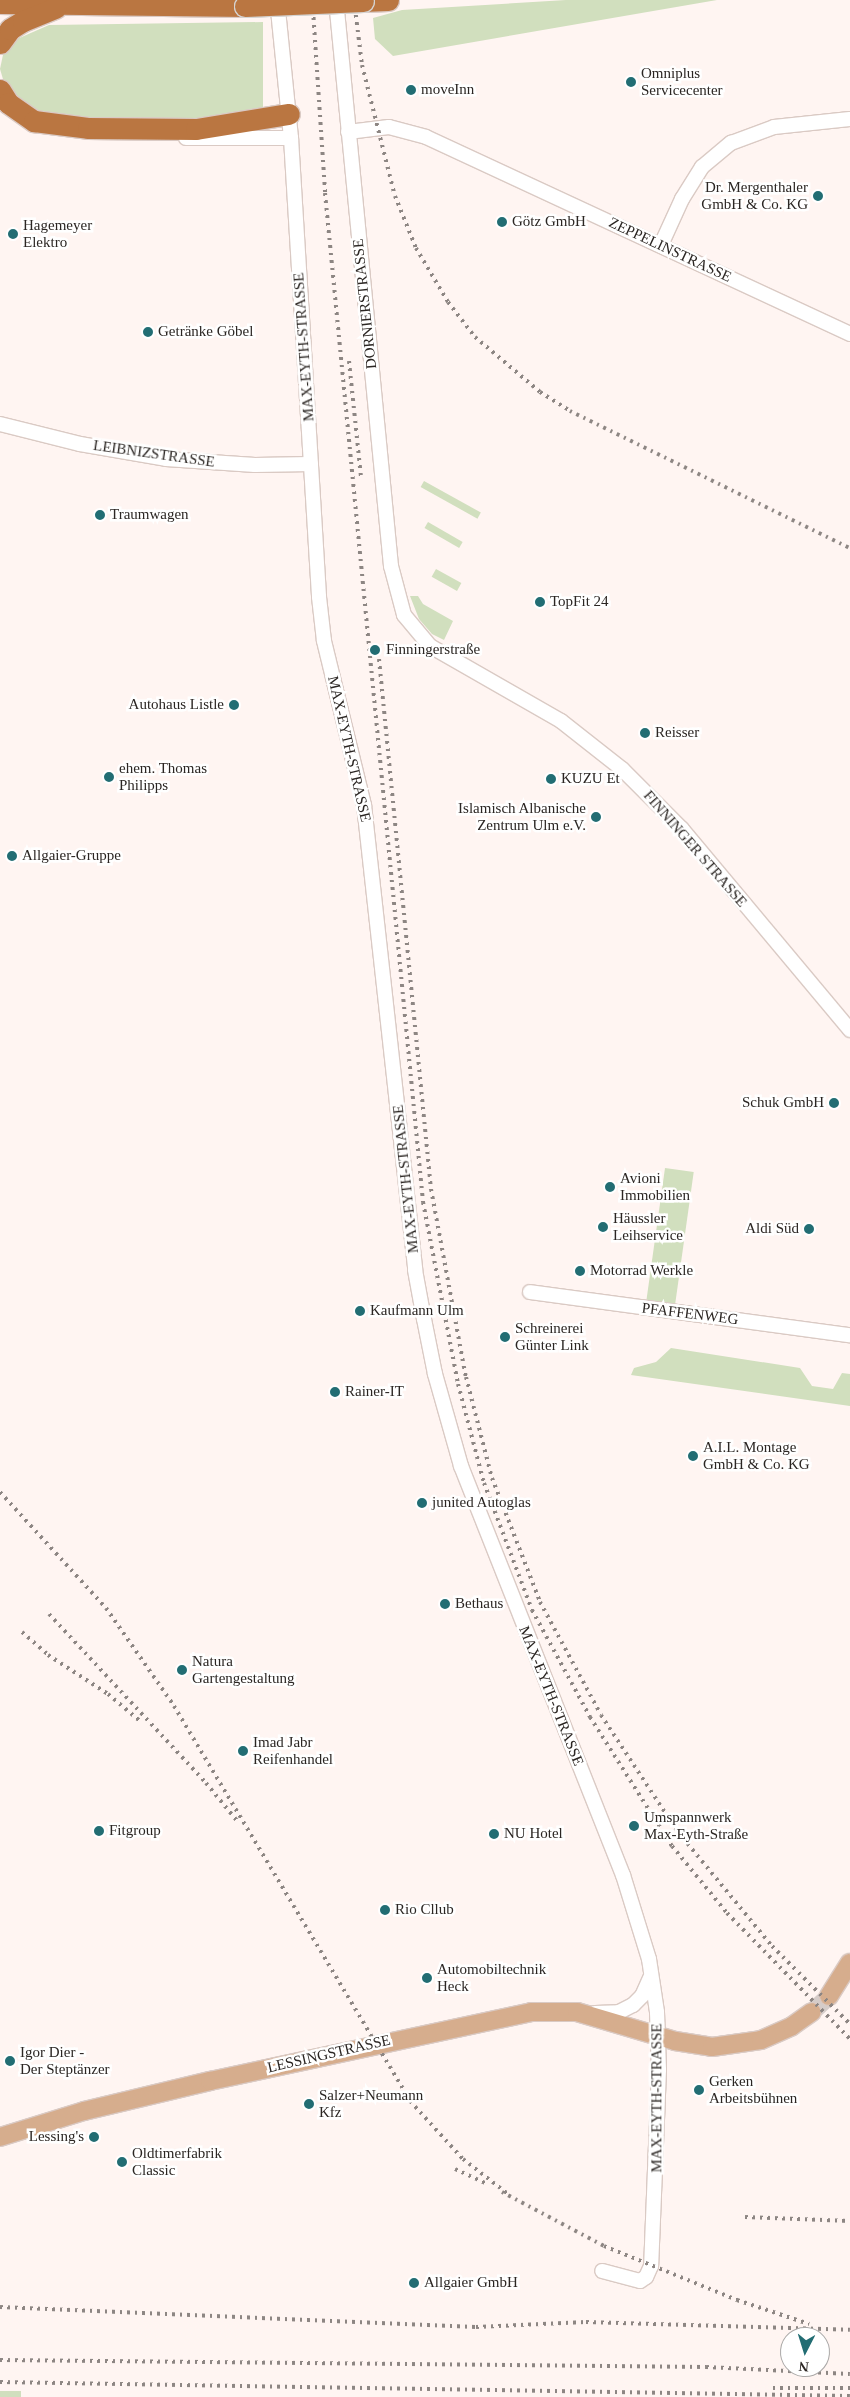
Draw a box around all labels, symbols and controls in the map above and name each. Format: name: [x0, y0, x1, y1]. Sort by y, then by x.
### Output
place label: Omniplus Servicecenter: [641, 64, 723, 99]
marker: Omniplus Servicecenter: [625, 76, 637, 88]
place label: moveInn: [421, 81, 474, 99]
marker: moveInn: [405, 84, 417, 96]
place label: Dr. Mergenthaler GmbH & Co. KG: [701, 178, 808, 213]
marker: Dr. Mergenthaler GmbH & Co. KG: [812, 190, 824, 202]
place label: Götz GmbH: [512, 213, 586, 231]
street label: ZEPPELINSTRASSE: [606, 214, 734, 286]
place label: Hagemeyer Elektro: [23, 216, 92, 251]
marker: Götz GmbH: [496, 216, 508, 228]
marker: Hagemeyer Elektro: [7, 228, 19, 240]
street label: DORNIERSTRASSE: [349, 238, 381, 370]
street label: MAX-EYTH-STRASSE: [290, 272, 318, 422]
place label: Getränke Göbel: [158, 323, 253, 341]
marker: Getränke Göbel: [142, 326, 154, 338]
street label: LEIBNIZSTRASSE: [92, 437, 216, 471]
place label: Traumwagen: [110, 506, 189, 524]
marker: Traumwagen: [94, 509, 106, 521]
place label: TopFit 24: [550, 593, 609, 611]
marker: TopFit 24: [534, 596, 546, 608]
place label: Finningerstraße: [386, 641, 480, 659]
marker: Finningerstraße: [368, 643, 382, 657]
street label: MAX-EYTH-STRASSE: [323, 674, 375, 824]
place label: Autohaus Listle: [129, 696, 224, 714]
marker: Autohaus Listle: [228, 699, 240, 711]
place label: Reisser: [655, 724, 699, 742]
marker: Reisser: [639, 727, 651, 739]
place label: ehem. Thomas Philipps: [119, 759, 207, 794]
place label: KUZU Et: [561, 770, 620, 788]
marker: ehem. Thomas Philipps: [103, 771, 115, 783]
marker: KUZU Et: [545, 773, 557, 785]
street label: FINNINGER STRASSE: [639, 787, 751, 911]
place label: Islamisch Albanische Zentrum Ulm e.V.: [457, 799, 586, 834]
marker: Islamisch Albanische Zentrum Ulm e.V.: [590, 811, 602, 823]
place label: Allgaier-Gruppe: [22, 847, 121, 865]
marker: Allgaier-Gruppe: [6, 850, 18, 862]
place label: Schuk GmbH: [742, 1094, 824, 1112]
marker: Schuk GmbH: [828, 1097, 840, 1109]
street label: MAX-EYTH-STRASSE: [389, 1104, 423, 1254]
place label: Avioni Immobilien: [620, 1169, 690, 1204]
marker: Avioni Immobilien: [604, 1181, 616, 1193]
place label: Häussler Leihservice: [613, 1209, 683, 1244]
place label: Aldi Süd: [745, 1220, 799, 1238]
marker: Häussler Leihservice: [597, 1221, 609, 1233]
marker: Aldi Süd: [803, 1223, 815, 1235]
place label: Motorrad Werkle: [590, 1262, 693, 1280]
marker: Motorrad Werkle: [574, 1265, 586, 1277]
street label: PFAFFENWEG: [641, 1299, 739, 1329]
place label: Kaufmann Ulm: [370, 1302, 464, 1320]
marker: Kaufmann Ulm: [354, 1305, 366, 1317]
place label: Schreinerei Günter Link: [515, 1319, 589, 1354]
marker: Schreinerei Günter Link: [499, 1331, 511, 1343]
place label: Rainer-IT: [345, 1383, 404, 1401]
marker: Rainer-IT: [329, 1386, 341, 1398]
place label: A.I.L. Montage GmbH & Co. KG: [703, 1438, 810, 1473]
marker: A.I.L. Montage GmbH & Co. KG: [687, 1450, 699, 1462]
place label: junited Autoglas: [432, 1494, 532, 1512]
marker: junited Autoglas: [416, 1497, 428, 1509]
place label: Bethaus: [455, 1595, 503, 1613]
marker: Bethaus: [439, 1598, 451, 1610]
street label: MAX-EYTH-STRASSE: [515, 1623, 587, 1769]
place label: Natura Gartengestaltung: [192, 1652, 294, 1687]
marker: Natura Gartengestaltung: [176, 1664, 188, 1676]
place label: Imad Jabr Reifenhandel: [253, 1733, 333, 1768]
marker: Imad Jabr Reifenhandel: [237, 1745, 249, 1757]
place label: Umspannwerk Max-Eyth-Straße: [644, 1808, 748, 1843]
marker: Umspannwerk Max-Eyth-Straße: [628, 1820, 640, 1832]
place label: Fitgroup: [109, 1822, 161, 1840]
marker: Fitgroup: [93, 1825, 105, 1837]
place label: NU Hotel: [504, 1825, 563, 1843]
marker: NU Hotel: [488, 1828, 500, 1840]
place label: Rio Cllub: [395, 1901, 454, 1919]
marker: Rio Cllub: [379, 1904, 391, 1916]
place label: Automobiltechnik Heck: [437, 1960, 546, 1995]
marker: Automobiltechnik Heck: [421, 1972, 433, 1984]
street label: MAX-EYTH-STRASSE: [648, 2023, 666, 2173]
street label: LESSINGSTRASSE: [266, 2031, 392, 2077]
place label: Igor Dier - Der Steptänzer: [20, 2043, 110, 2078]
marker: Igor Dier - Der Steptänzer: [4, 2055, 16, 2067]
place label: Gerken Arbeitsbühnen: [709, 2072, 797, 2107]
marker: Gerken Arbeitsbühnen: [693, 2084, 705, 2096]
place label: Salzer+Neumann Kfz: [319, 2086, 423, 2121]
marker: Salzer+Neumann Kfz: [303, 2098, 315, 2110]
place label: Lessing's: [29, 2128, 84, 2146]
marker: Lessing's: [88, 2131, 100, 2143]
place label: Oldtimerfabrik Classic: [132, 2144, 222, 2179]
marker: Oldtimerfabrik Classic: [116, 2156, 128, 2168]
place label: Allgaier GmbH: [424, 2274, 518, 2292]
marker: Allgaier GmbH: [408, 2277, 420, 2289]
north arrow: [780, 2327, 830, 2377]
text: N: [798, 2359, 809, 2374]

